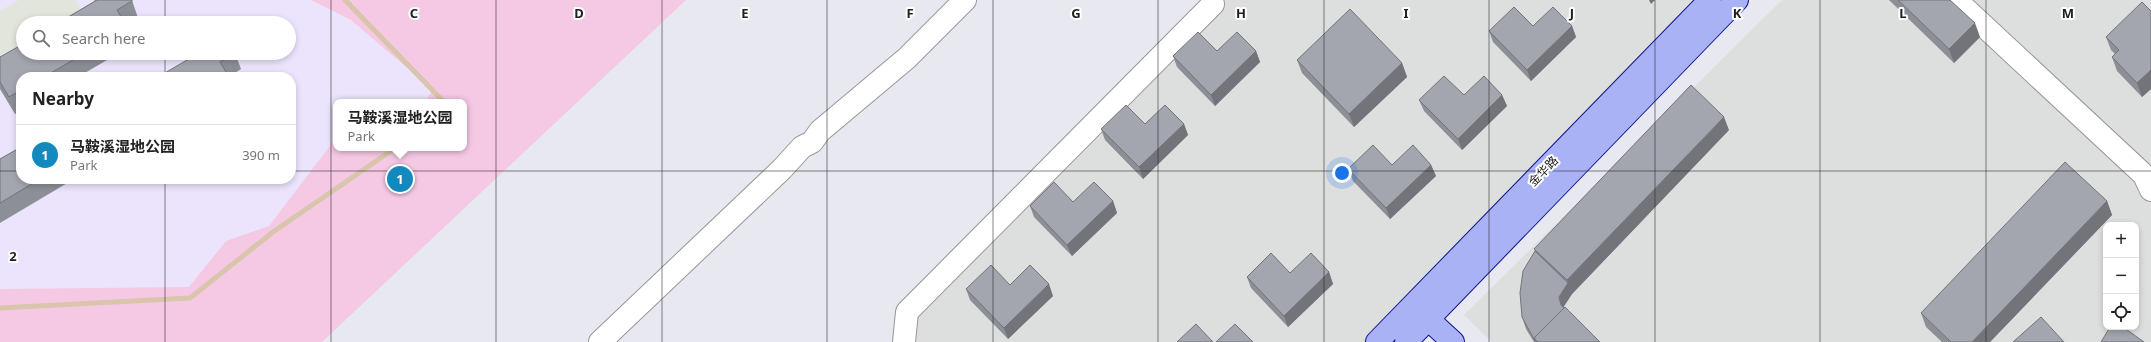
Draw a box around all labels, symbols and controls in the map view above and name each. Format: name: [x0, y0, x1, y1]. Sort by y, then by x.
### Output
text: C: [410, 4, 418, 22]
text: D: [574, 4, 584, 22]
text: E: [741, 4, 749, 22]
text: F: [906, 4, 914, 22]
text: G: [1071, 4, 1081, 22]
text: H: [1236, 4, 1246, 22]
text: I: [1403, 4, 1409, 22]
text: J: [1569, 4, 1574, 22]
text: K: [1733, 4, 1742, 22]
text: L: [1899, 4, 1907, 22]
text: M: [2062, 4, 2074, 22]
search box: [16, 16, 296, 60]
icon: search: [30, 27, 52, 49]
text: Search here: [62, 28, 145, 48]
text: Nearby: [32, 87, 94, 110]
popup: [333, 99, 467, 151]
text: 马鞍溪湿地公园: [347, 107, 453, 127]
text: Park: [347, 127, 375, 145]
text: 马鞍溪湿地公园: [70, 136, 175, 156]
text: 1: [41, 146, 49, 164]
text: 390 m: [242, 146, 280, 164]
street label: 金华路: [1524, 152, 1562, 190]
text: Park: [70, 156, 97, 174]
your location: [1332, 163, 1352, 183]
pin: 1: [387, 164, 413, 194]
map controls: [2103, 222, 2139, 330]
button: +: [2103, 222, 2139, 258]
text: 2: [9, 247, 17, 265]
button: −: [2103, 258, 2139, 294]
button: locate: [2103, 294, 2139, 330]

